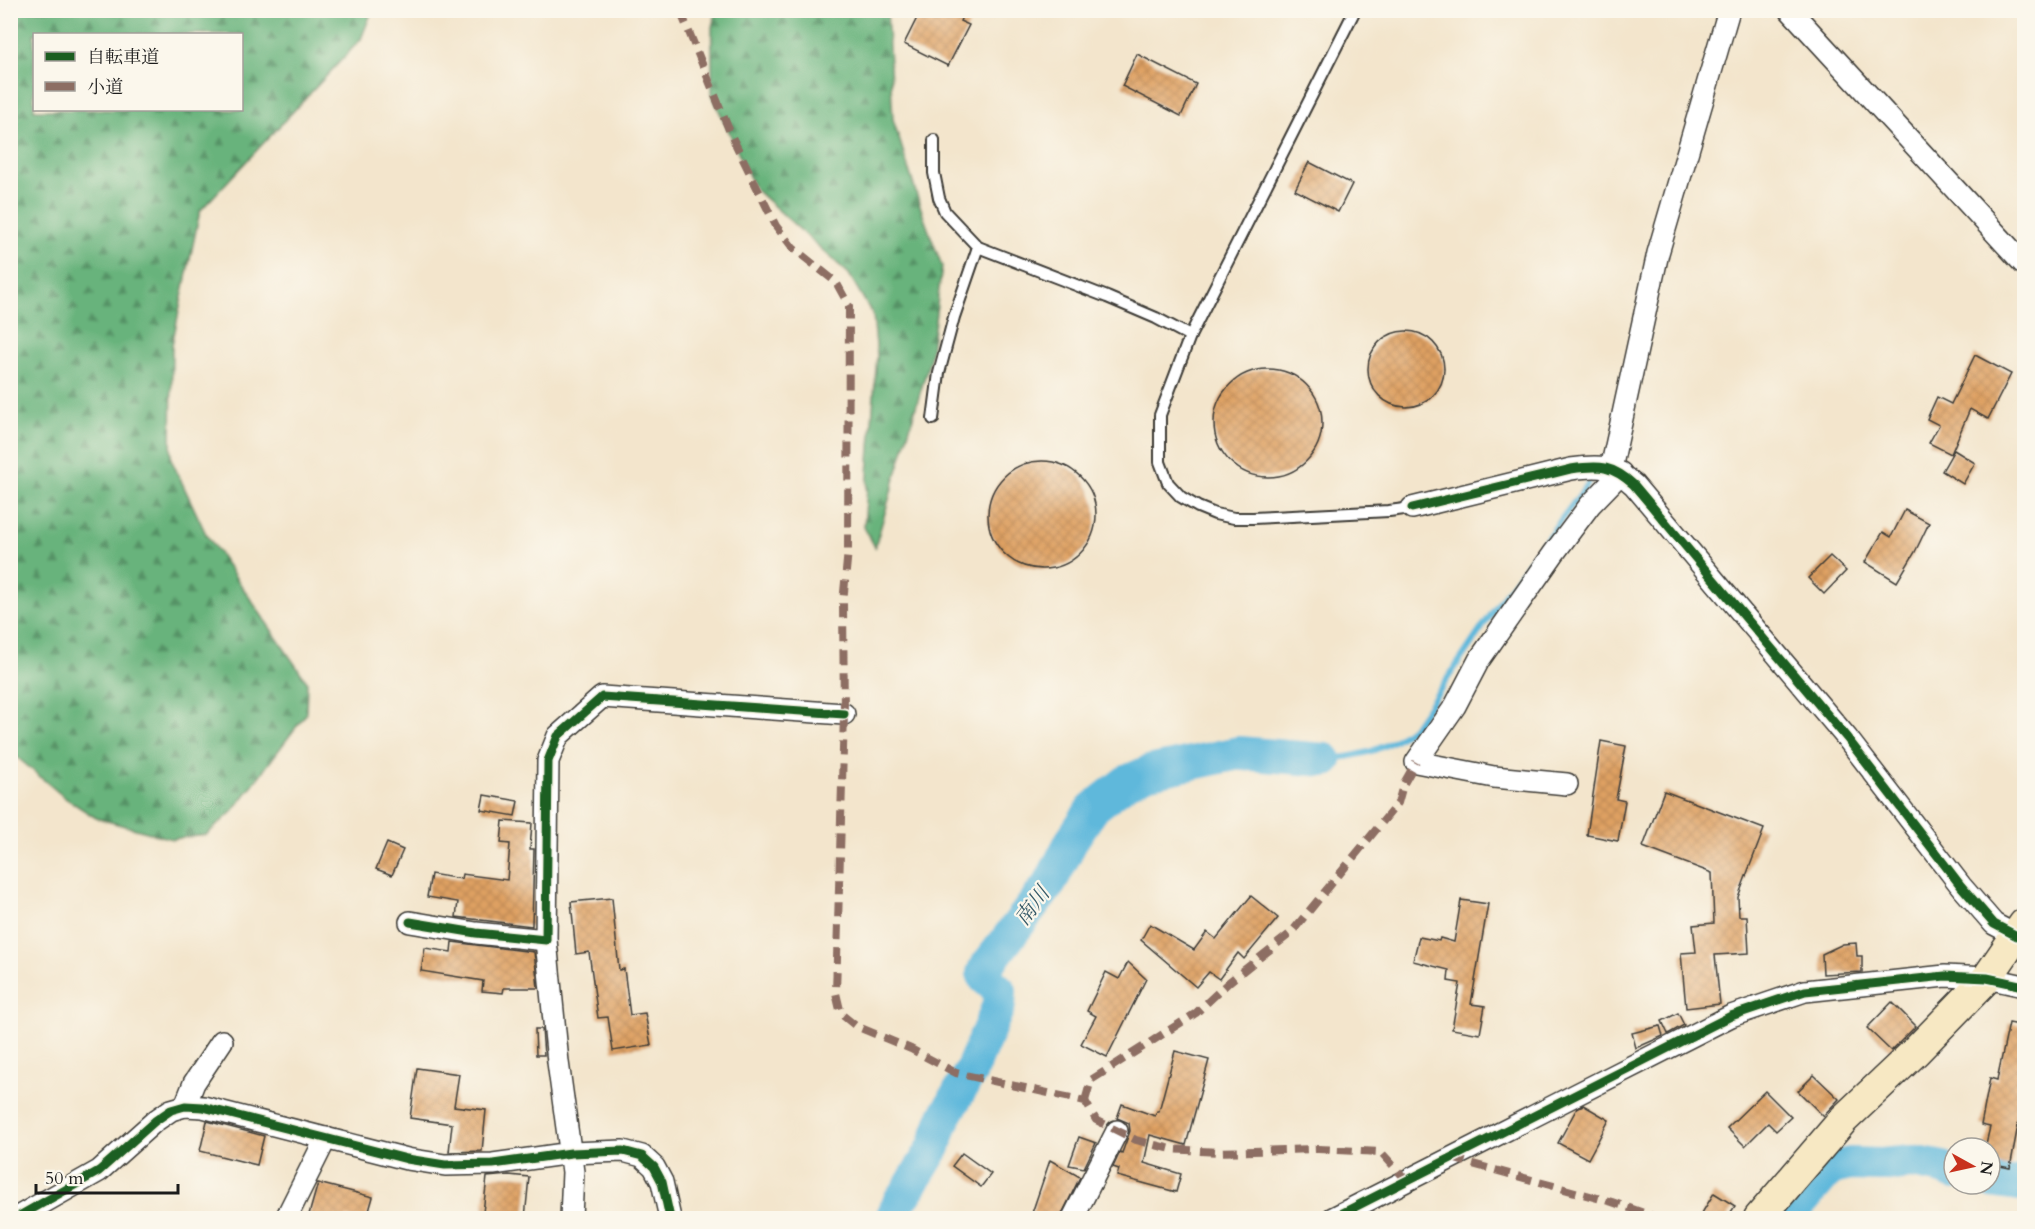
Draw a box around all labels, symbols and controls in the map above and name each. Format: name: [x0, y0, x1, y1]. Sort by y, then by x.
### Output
legend: [33, 33, 243, 111]
text: 自転車道: [87, 45, 159, 70]
text: 小道: [87, 75, 123, 100]
water label: 南川: [1008, 879, 1058, 932]
north arrow: [1942, 1136, 2002, 1196]
scale bar: [36, 1157, 178, 1195]
text: N: [1974, 1160, 1998, 1176]
text: 50 m: [45, 1166, 84, 1191]

